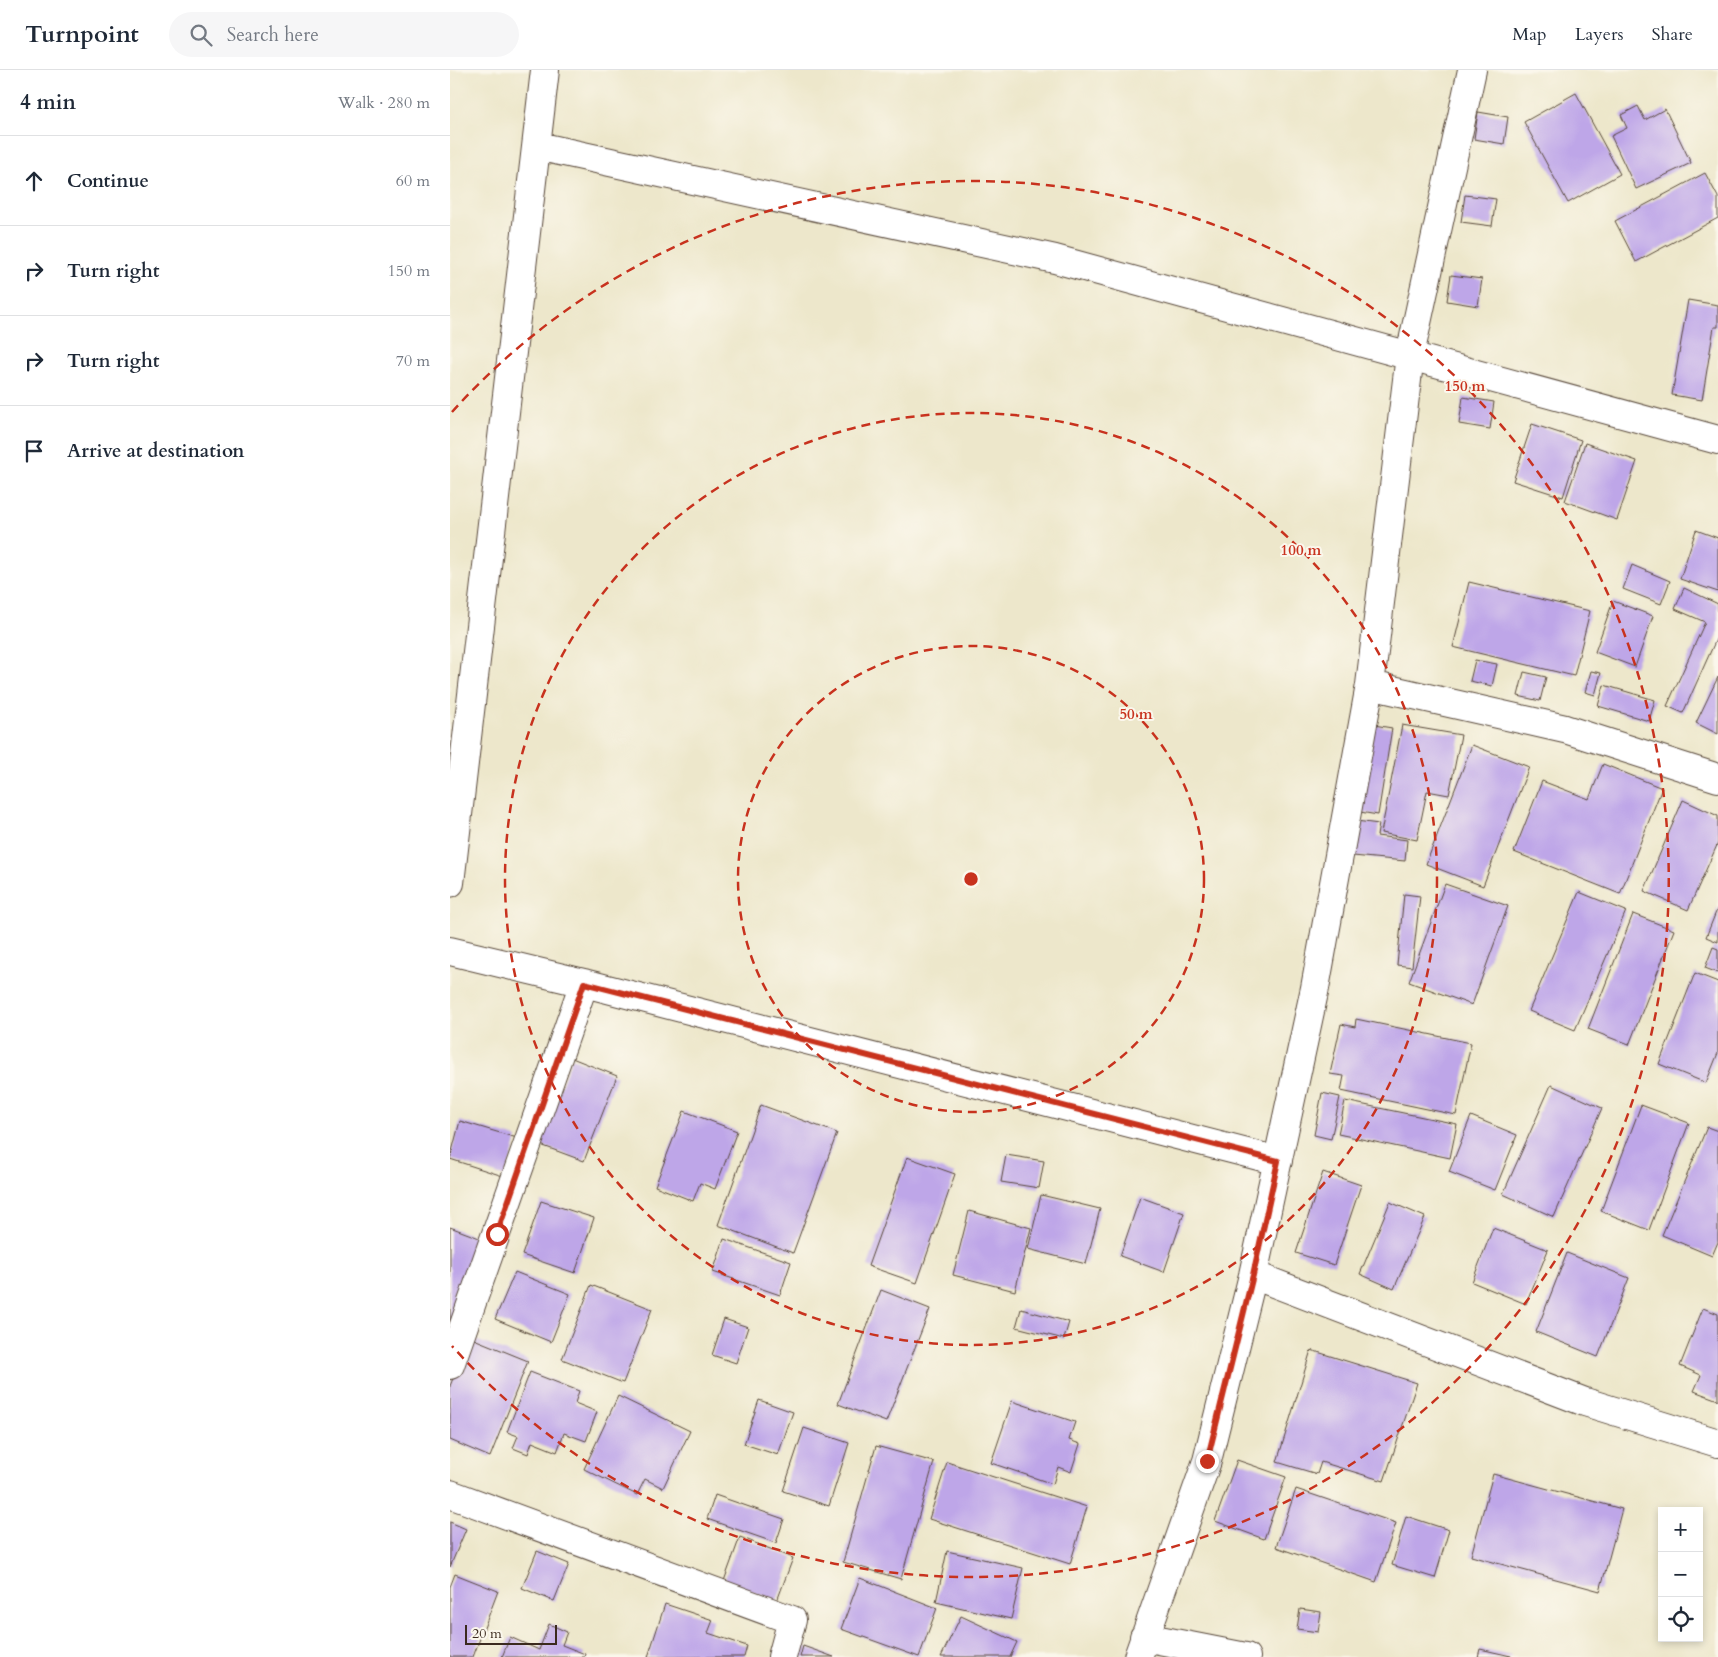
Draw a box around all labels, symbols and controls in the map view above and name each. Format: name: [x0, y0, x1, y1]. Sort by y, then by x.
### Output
search box: [169, 12, 519, 57]
text: Turnpoint: [25, 18, 139, 51]
icon: search: [187, 21, 215, 49]
text: Search here: [227, 22, 319, 48]
text: Map: [1512, 22, 1547, 47]
text: Layers: [1575, 22, 1624, 47]
text: Share: [1652, 22, 1693, 47]
text: 4 min: [20, 88, 76, 117]
text: Walk · 280 m: [338, 92, 430, 114]
icon: ahead: [20, 167, 48, 195]
text: Continue: [67, 168, 149, 194]
text: 60 m: [396, 170, 430, 192]
icon: right: [20, 257, 48, 285]
text: Turn right: [67, 258, 159, 284]
text: 150 m: [388, 260, 430, 282]
icon: right: [20, 347, 48, 375]
text: Turn right: [67, 348, 159, 374]
text: 70 m: [396, 350, 430, 372]
text: 150 m: [1445, 376, 1486, 396]
icon: arrive: [20, 437, 48, 465]
text: Arrive at destination: [67, 438, 244, 464]
text: 100 m: [1281, 540, 1322, 560]
text: 50 m: [1119, 704, 1153, 724]
centre of rings: [962, 870, 980, 888]
route start: [486, 1223, 509, 1246]
route end: [1196, 1450, 1219, 1473]
map controls: [1658, 1507, 1703, 1642]
button: +: [1658, 1507, 1703, 1552]
button: −: [1658, 1552, 1703, 1597]
button: locate: [1658, 1597, 1703, 1642]
scale bar: [465, 1622, 558, 1645]
text: 20 m: [472, 1624, 502, 1643]

